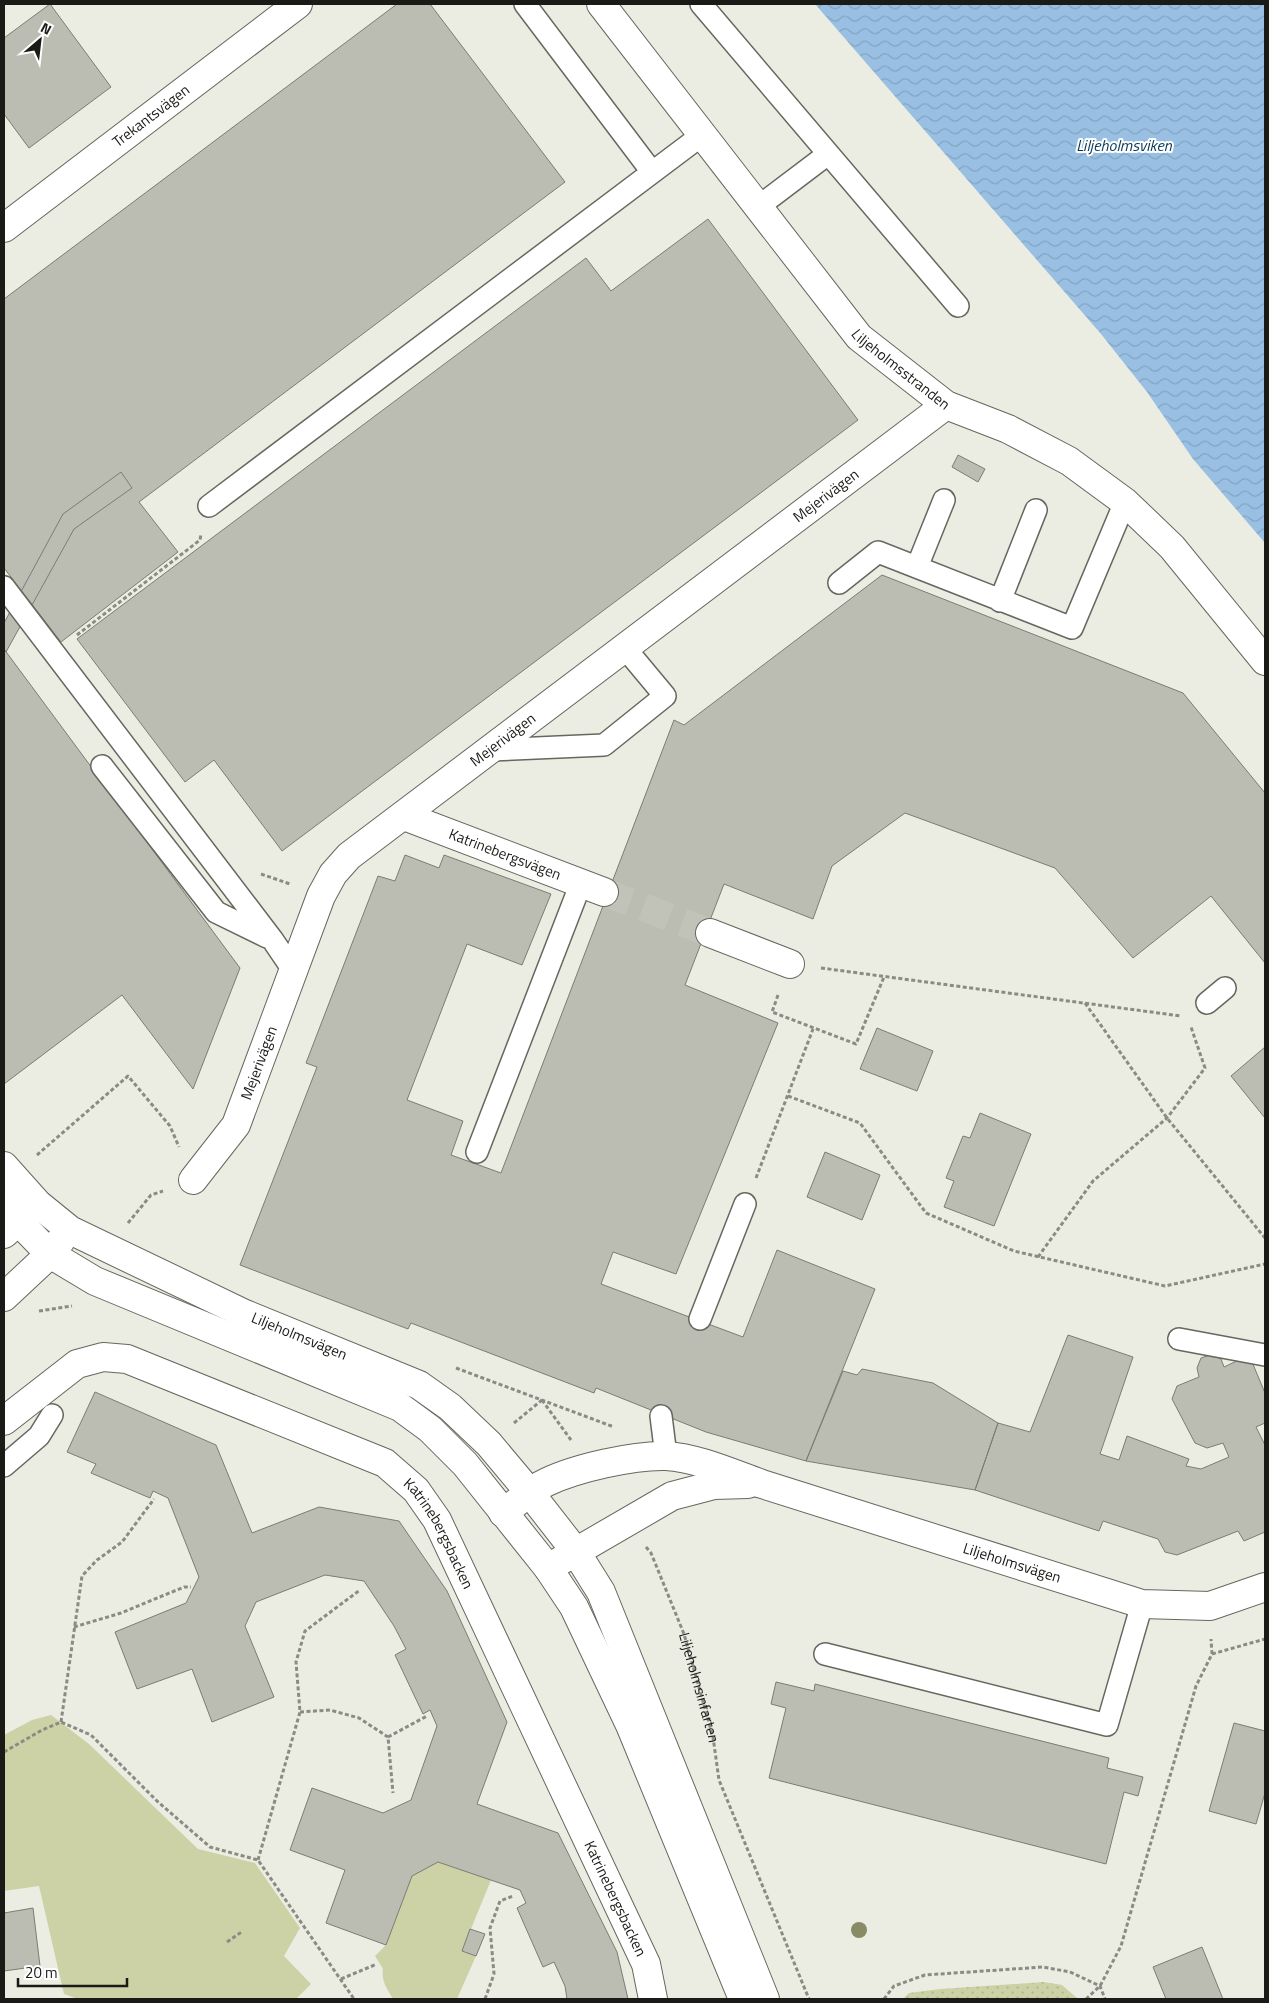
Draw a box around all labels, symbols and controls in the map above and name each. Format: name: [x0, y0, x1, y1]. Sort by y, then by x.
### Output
north arrow: [15, 15, 65, 65]
text: N: [37, 17, 56, 40]
street label: Trekantsvägen: [107, 78, 194, 153]
water label: Liljeholmsviken: [1076, 133, 1173, 157]
street label: Liljeholmsstranden: [846, 324, 955, 415]
street label: Mejerivägen: [788, 463, 864, 528]
street label: Mejerivägen: [465, 707, 540, 772]
street label: Katrinebergsvägen: [446, 822, 565, 886]
street label: Mejerivägen: [234, 1022, 283, 1103]
street label: Liljeholmsvägen: [248, 1306, 351, 1366]
street label: Katrinebergsbacken: [399, 1472, 480, 1593]
street label: Liljeholmsvägen: [960, 1536, 1064, 1589]
street label: Liljeholmsinfarten: [673, 1630, 726, 1744]
street label: Katrinebergsbacken: [579, 1837, 653, 1960]
scale bar: [18, 1956, 126, 1988]
text: 20 m: [25, 1961, 58, 1984]

